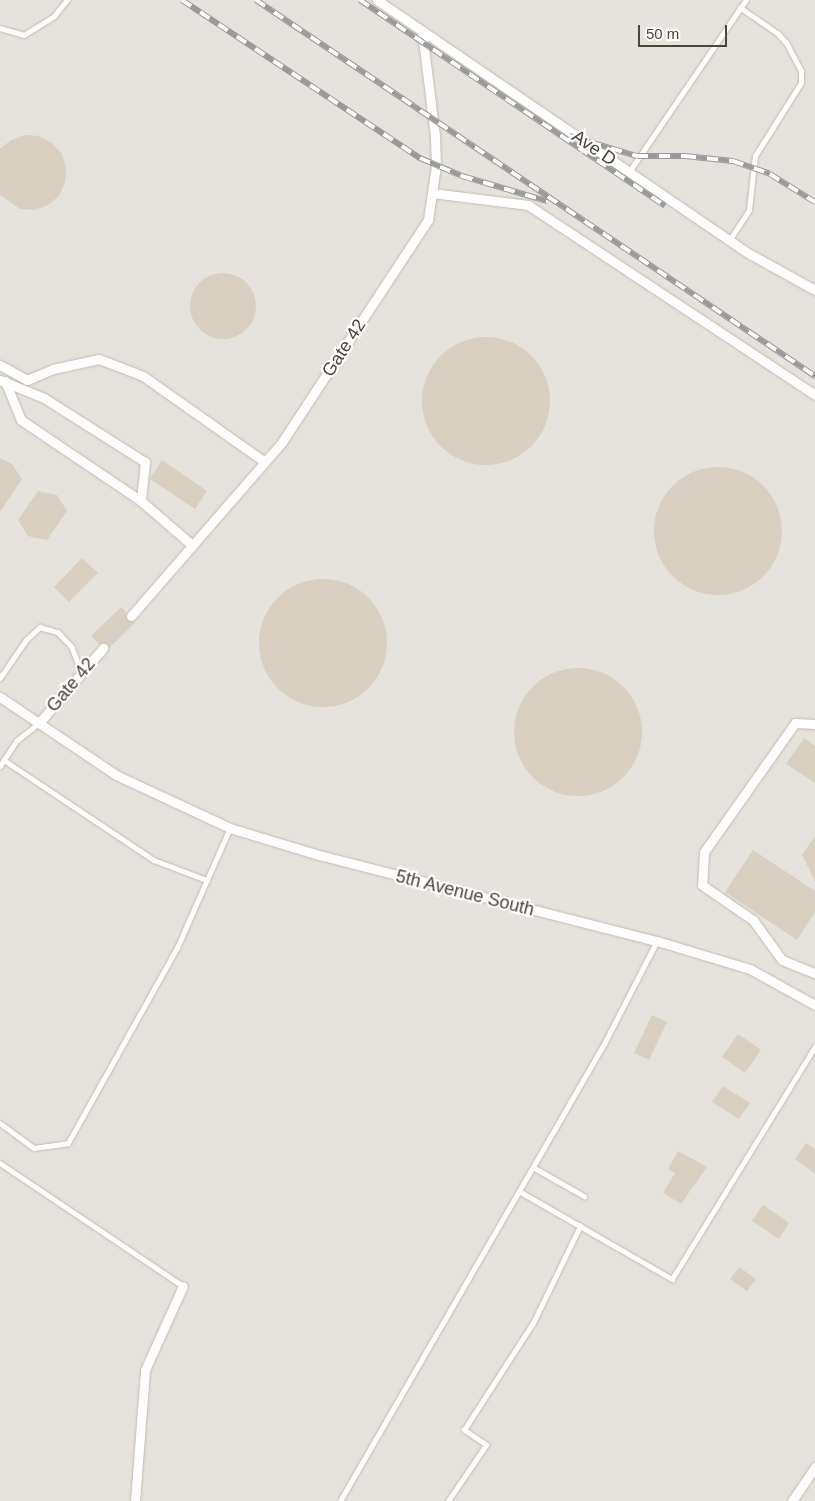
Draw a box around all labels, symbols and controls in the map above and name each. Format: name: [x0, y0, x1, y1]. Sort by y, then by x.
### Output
scale bar: [640, 15, 729, 47]
text: 50 m: [646, 25, 679, 42]
street label: Ave D: [568, 125, 620, 171]
street label: Gate 42: [318, 315, 370, 381]
street label: Gate 42: [42, 654, 100, 716]
street label: 5th Avenue South: [393, 865, 537, 921]

